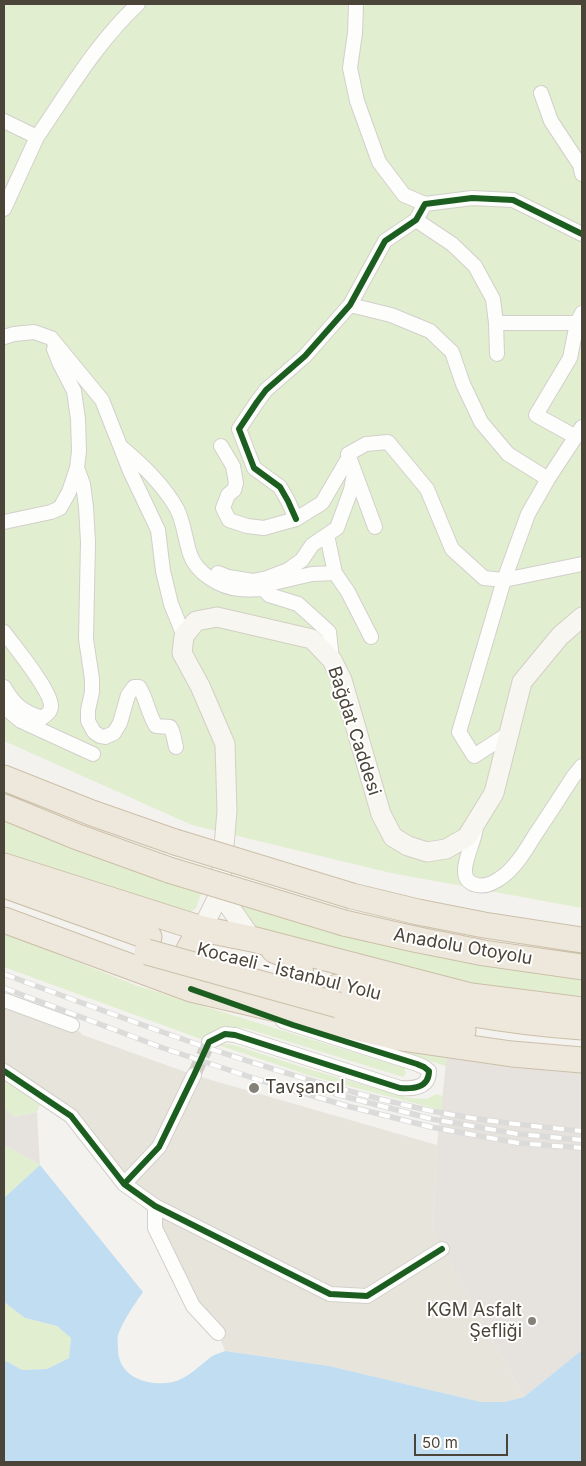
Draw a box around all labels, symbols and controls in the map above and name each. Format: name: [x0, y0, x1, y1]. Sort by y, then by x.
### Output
street label: Bağdat Caddesi: [323, 664, 385, 798]
street label: Anadolu Otoyolu: [392, 924, 534, 970]
street label: Kocaeli - İstanbul Yolu: [195, 939, 383, 1005]
place label: Tavşancıl: [265, 1077, 345, 1099]
marker: Tavşancıl: [247, 1081, 261, 1095]
place label: KGM Asfalt Şefliği: [427, 1300, 522, 1342]
marker: KGM Asfalt Şefliği: [526, 1315, 538, 1327]
scale bar: [416, 1424, 510, 1456]
text: 50 m: [422, 1433, 458, 1452]

